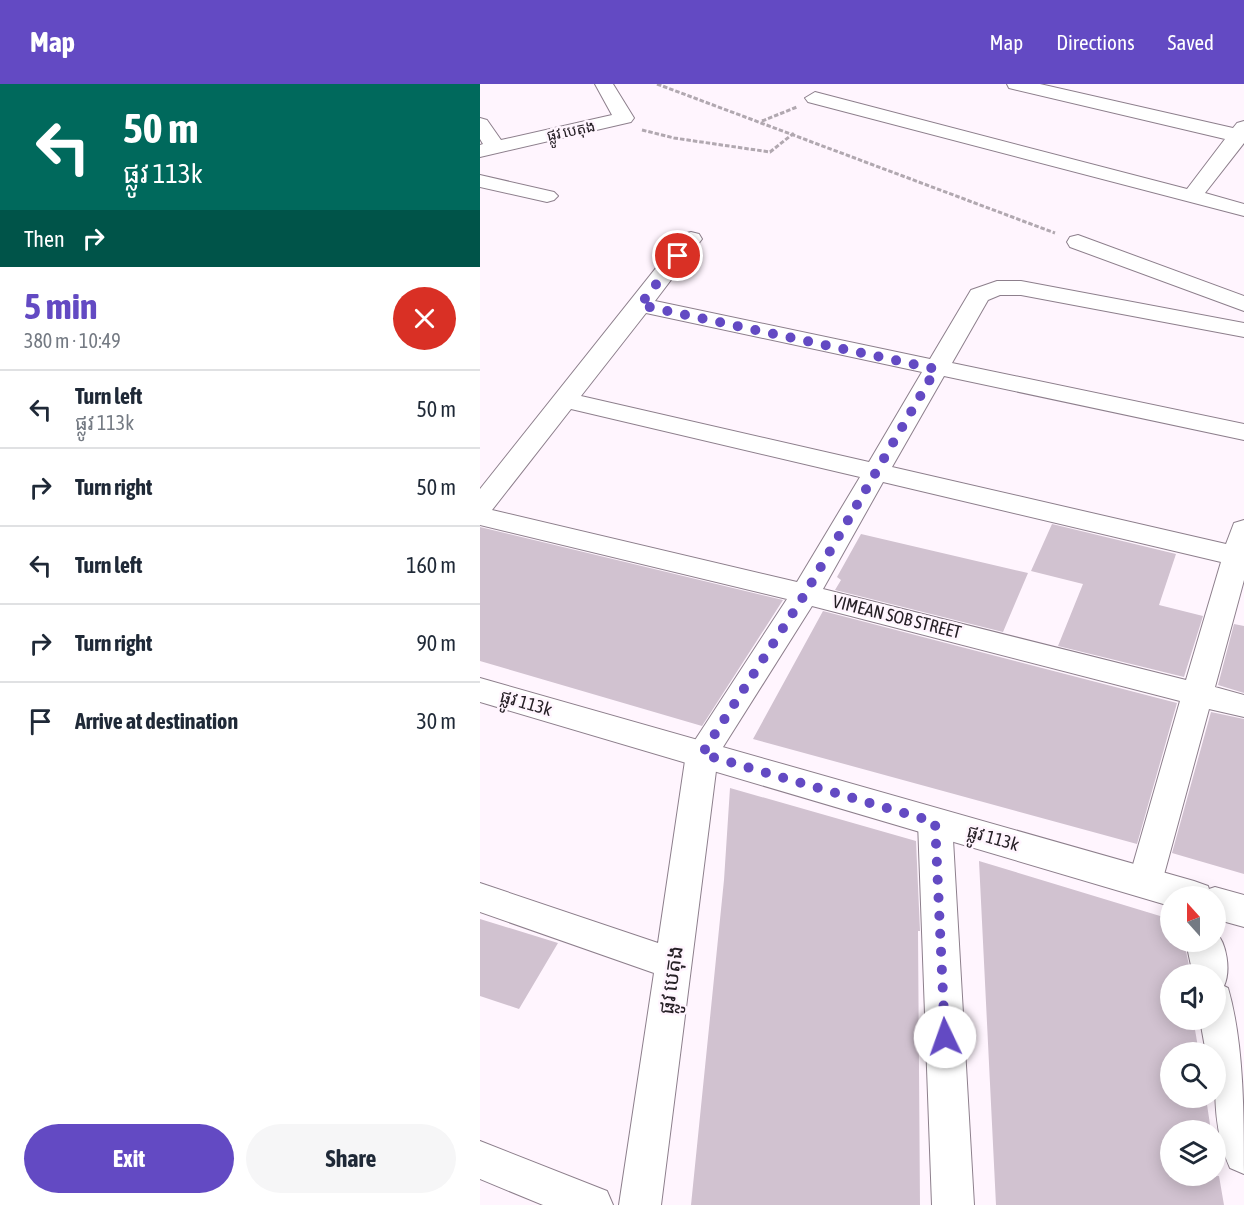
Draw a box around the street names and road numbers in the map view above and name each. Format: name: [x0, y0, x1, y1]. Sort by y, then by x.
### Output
street label: ផ្លូវ បេតុង: [545, 117, 598, 149]
street label: VIMEAN SOB STREET: [831, 590, 964, 643]
street label: ផ្លូវ 113k: [496, 685, 555, 726]
street label: ផ្លូវ 113k: [963, 820, 1022, 861]
street label: ផ្លូវ បេតុង: [653, 944, 695, 1017]

